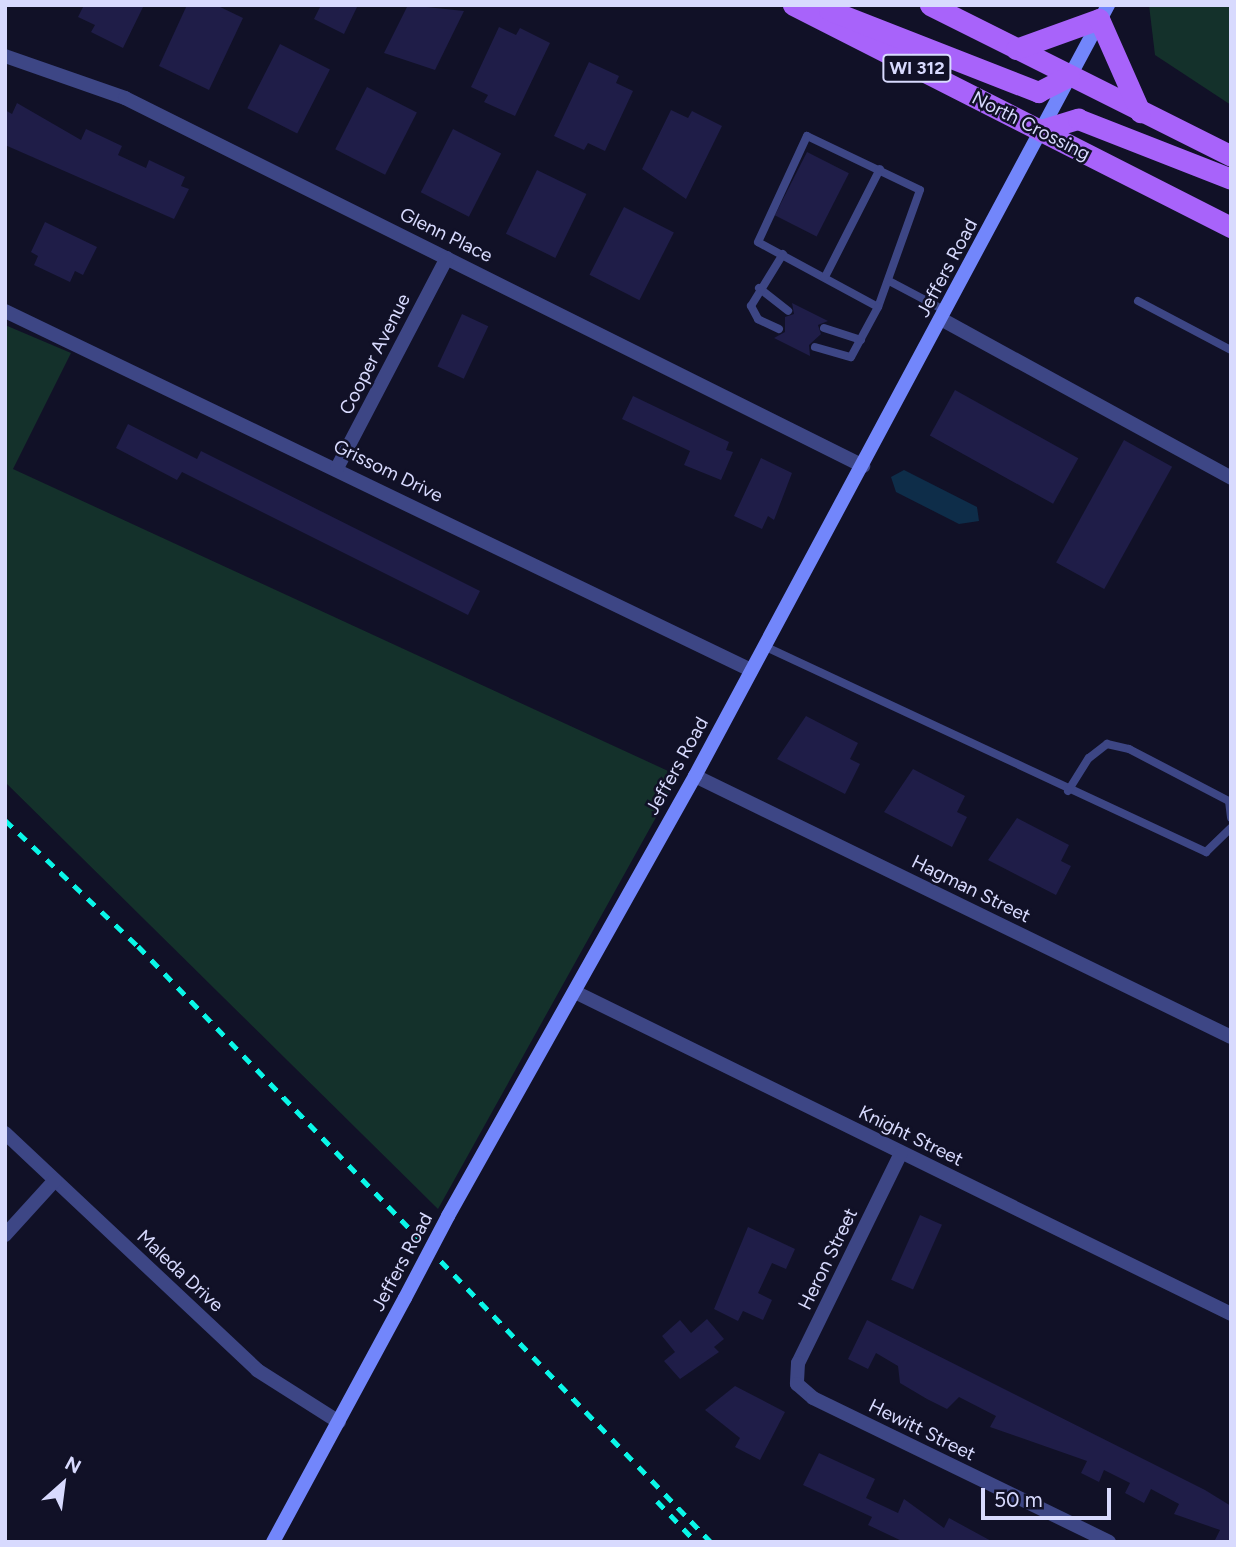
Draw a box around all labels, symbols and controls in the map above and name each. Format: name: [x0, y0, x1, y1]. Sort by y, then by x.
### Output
road number: WI 312: [882, 54, 952, 82]
street label: North Crossing: [968, 86, 1094, 166]
street label: Glenn Place: [396, 203, 496, 267]
street label: Jeffers Road: [912, 215, 982, 321]
street label: Cooper Avenue: [335, 290, 415, 418]
street label: Grissom Drive: [330, 435, 446, 507]
street label: Jeffers Road: [641, 713, 713, 819]
street label: Hagman Street: [908, 850, 1034, 928]
street label: Knight Street: [855, 1101, 967, 1171]
street label: Heron Street: [794, 1204, 862, 1314]
street label: Jeffers Road: [367, 1209, 437, 1315]
street label: Maleda Drive: [132, 1225, 228, 1317]
street label: Hewitt Street: [865, 1394, 979, 1466]
north arrow: [28, 1449, 98, 1519]
text: N: [61, 1451, 85, 1479]
scale bar: [984, 1474, 1114, 1518]
text: 50 m: [994, 1487, 1043, 1512]

